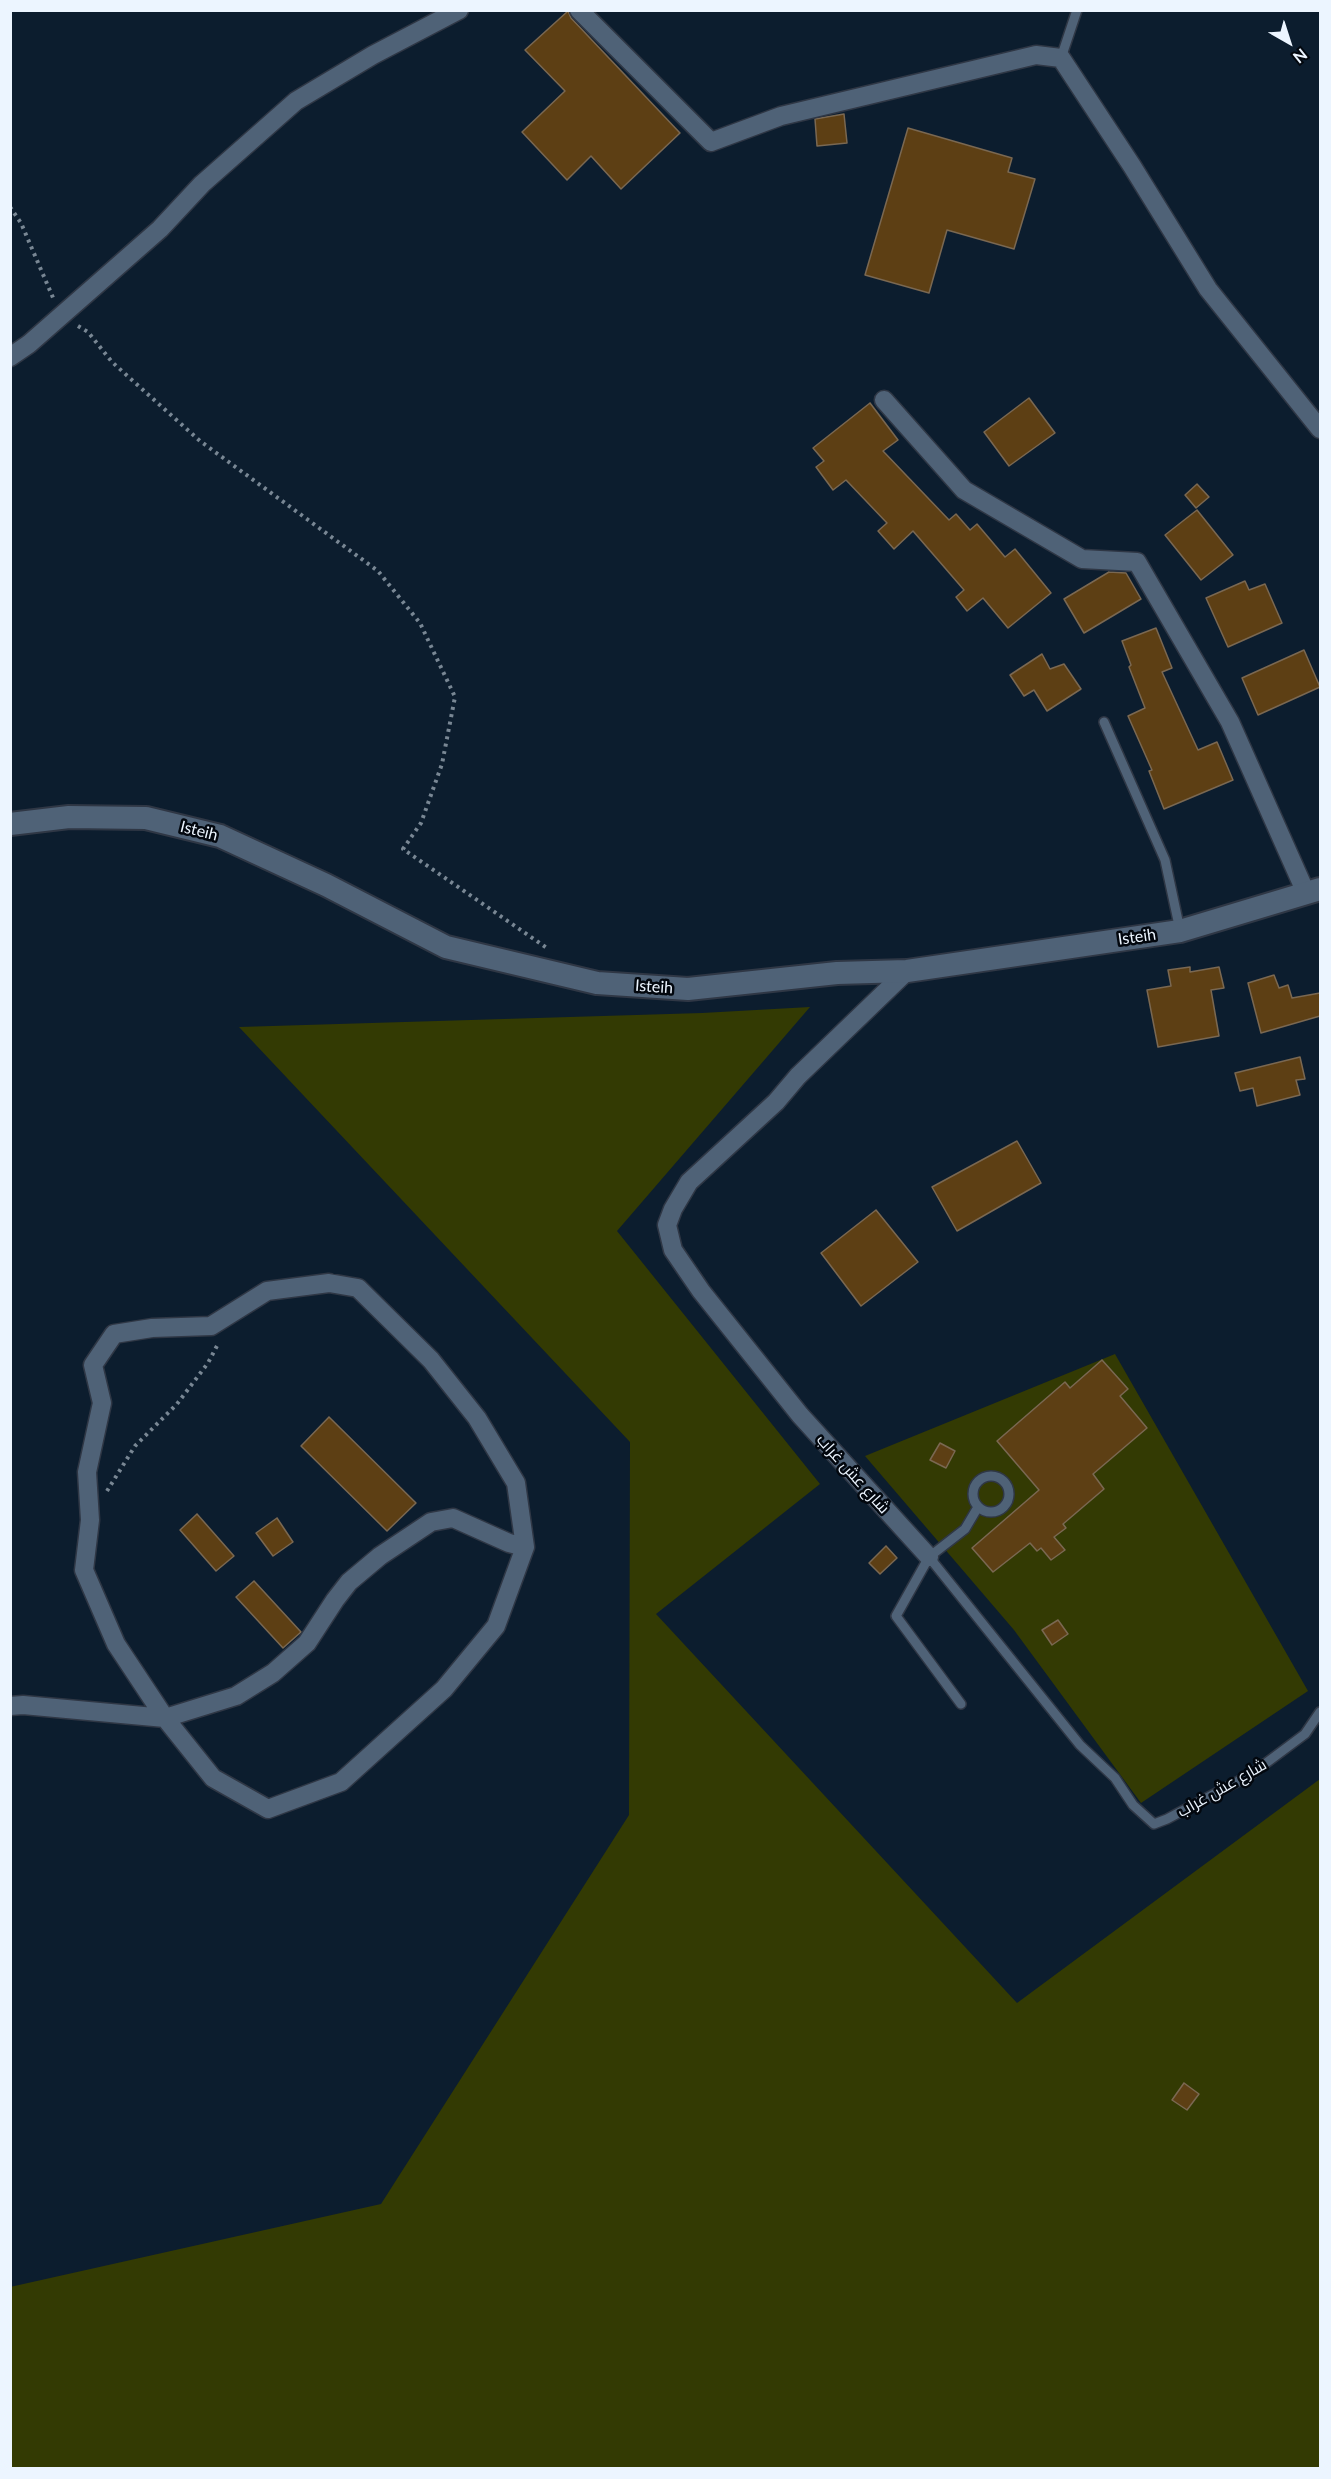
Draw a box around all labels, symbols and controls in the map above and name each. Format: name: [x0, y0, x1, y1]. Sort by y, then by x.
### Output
north arrow: [1259, 12, 1319, 72]
text: N: [1290, 45, 1311, 68]
street label: Isteih: [178, 817, 220, 845]
street label: Isteih: [1117, 925, 1157, 949]
street label: Isteih: [634, 976, 674, 998]
street label: شارع عش غراب: [812, 1430, 894, 1518]
street label: شارع عش غراب: [1174, 1755, 1270, 1821]

